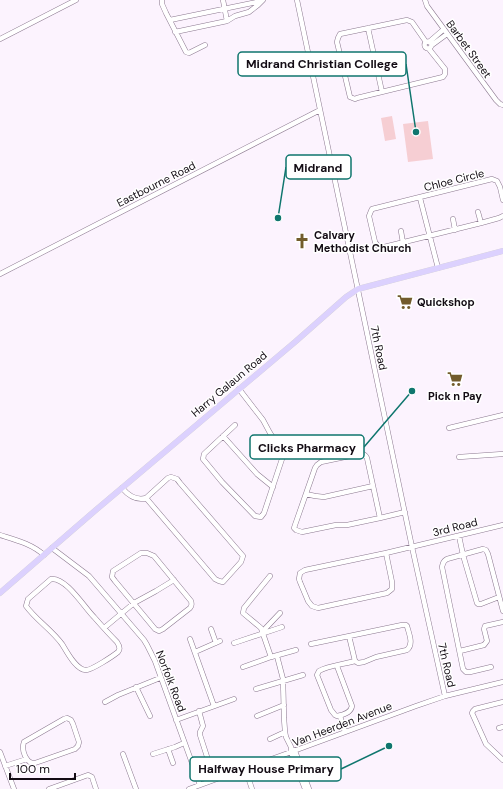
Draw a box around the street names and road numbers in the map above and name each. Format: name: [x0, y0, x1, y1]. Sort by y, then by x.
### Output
street label: Barbet Street: [443, 17, 495, 81]
street label: Eastbourne Road: [114, 158, 198, 210]
street label: Chloe Circle: [422, 166, 486, 194]
street label: 7th Road: [367, 325, 391, 372]
street label: Harry Galaun Road: [188, 348, 270, 420]
street label: 3rd Road: [431, 515, 479, 539]
street label: 7th Road: [435, 641, 459, 689]
street label: Norfolk Road: [153, 648, 189, 714]
street label: Van Heerden Avenue: [290, 699, 394, 749]

